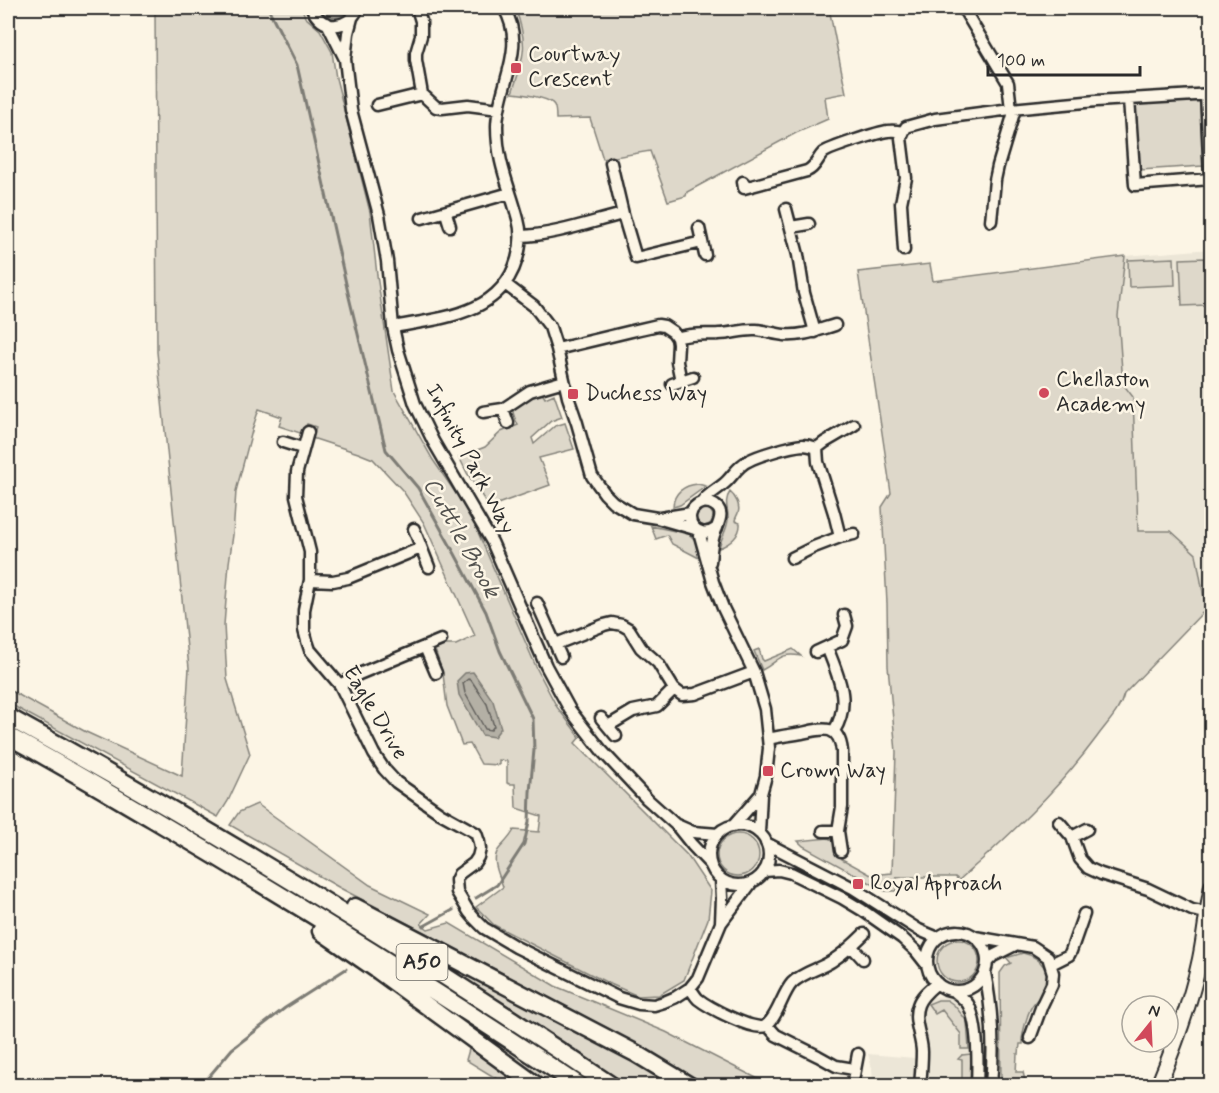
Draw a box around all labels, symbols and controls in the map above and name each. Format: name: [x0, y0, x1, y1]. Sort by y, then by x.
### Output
scale bar: [988, 39, 1140, 77]
place label: Courtway Crescent: [528, 41, 621, 94]
text: 100 m: [997, 49, 1045, 73]
marker: Courtway Crescent: [509, 61, 523, 75]
place label: Chellaston Academy: [1056, 366, 1150, 419]
street label: Infinity Park Way: [419, 379, 521, 539]
place label: Duchess Way: [585, 380, 707, 408]
marker: Chellaston Academy: [1037, 386, 1051, 400]
marker: Duchess Way: [566, 387, 580, 401]
water label: Cuttle Brook: [415, 472, 508, 605]
street label: Eagle Drive: [335, 661, 414, 766]
place label: Crown Way: [780, 757, 886, 785]
marker: Crown Way: [761, 764, 775, 778]
place label: Royal Approach: [870, 870, 1002, 900]
marker: Royal Approach: [851, 877, 865, 891]
road number: A50: [396, 944, 448, 980]
north arrow: [1120, 994, 1180, 1054]
text: N: [1146, 1000, 1162, 1023]

